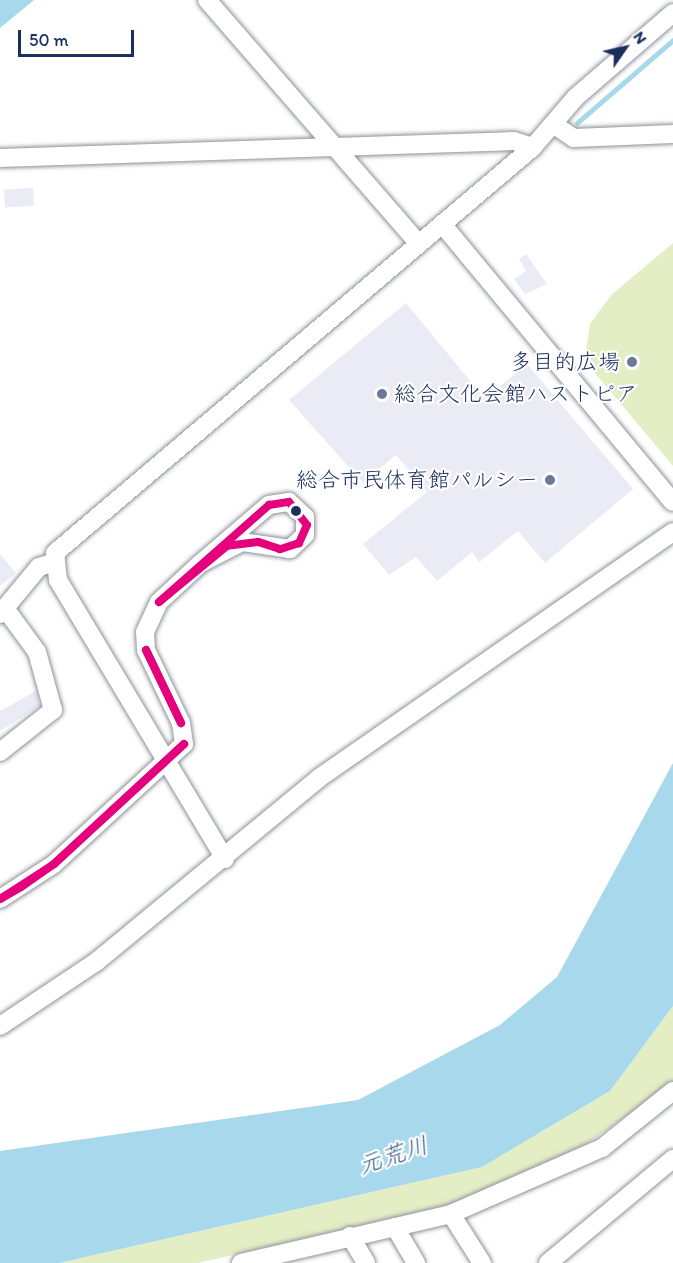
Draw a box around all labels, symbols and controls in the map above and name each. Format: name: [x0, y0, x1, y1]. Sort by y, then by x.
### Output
scale bar: [21, 18, 136, 56]
north arrow: [595, 18, 655, 78]
text: N: [629, 28, 651, 47]
text: 50 m: [29, 29, 69, 51]
place label: 多目的広場: [510, 349, 620, 375]
marker: 多目的広場: [625, 355, 639, 369]
place label: 総合文化会館ハストピア: [394, 381, 636, 407]
marker: 総合文化会館ハストピア: [375, 387, 389, 401]
place label: 総合市民体育館パルシー: [296, 467, 538, 493]
marker: 総合市民体育館パルシー: [543, 473, 557, 487]
unlabelled marker: [290, 505, 302, 517]
water label: 元荒川: [354, 1130, 432, 1180]

